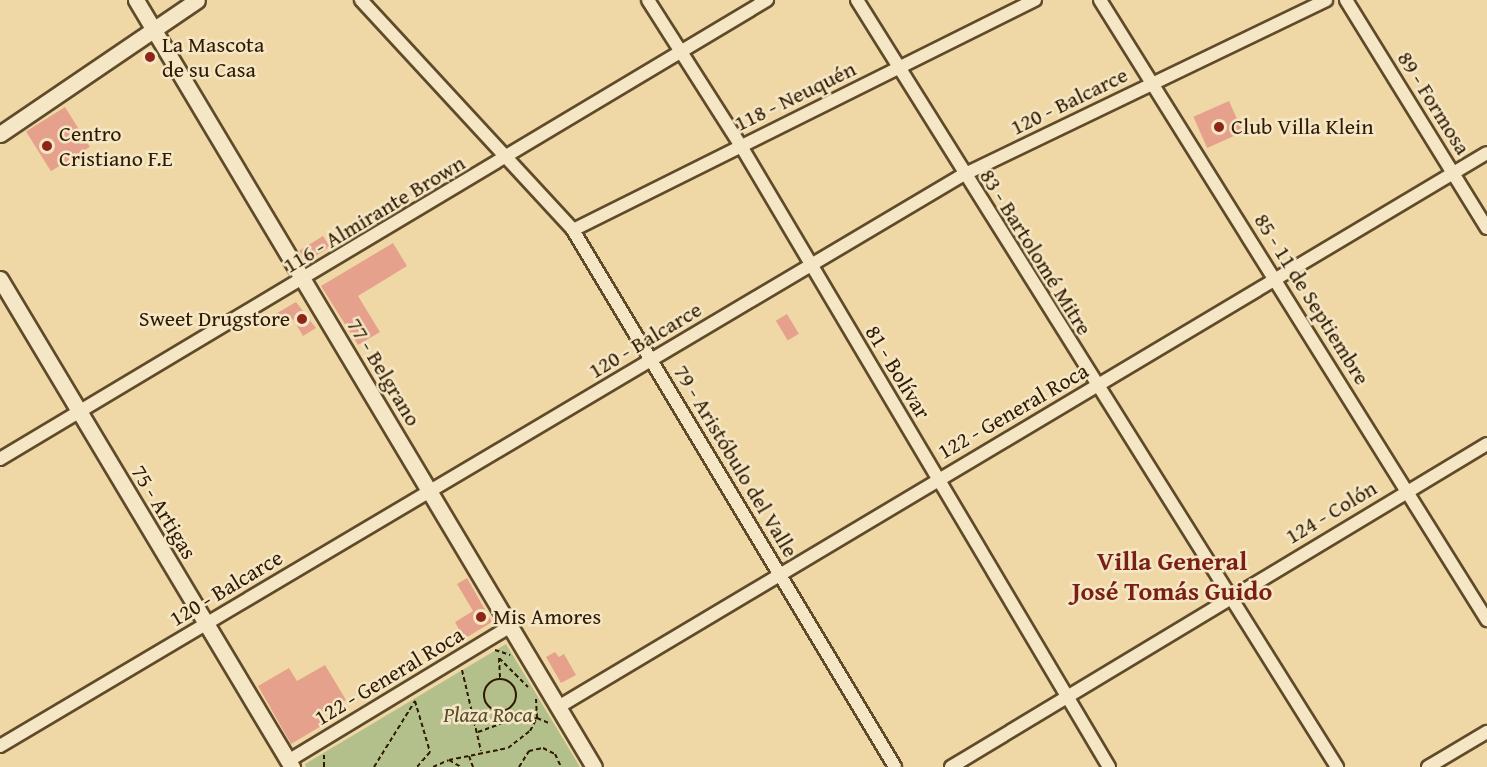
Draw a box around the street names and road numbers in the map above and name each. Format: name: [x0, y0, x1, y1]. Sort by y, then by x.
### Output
street label: 89 - Formosa: [1392, 46, 1476, 160]
street label: 118 - Neuquén: [730, 55, 860, 137]
street label: 120 - Balcarce: [1006, 61, 1132, 141]
street label: 116 - Almirante Brown: [278, 149, 470, 279]
street label: 83 - Bartolomé Mitre: [974, 164, 1098, 340]
street label: 85 - 11 de Septiembre: [1249, 208, 1375, 390]
street label: 120 - Balcarce: [584, 296, 706, 384]
street label: 77 - Belgrano: [341, 313, 427, 431]
street label: 81 - Bolívar: [860, 320, 936, 424]
street label: 122 - General Roca: [933, 357, 1093, 465]
street label: 79 - Aristóbulo del Valle: [668, 360, 804, 562]
street label: 75 - Artigas: [126, 460, 202, 564]
street label: 124 - Colón: [1281, 474, 1381, 550]
street label: 120 - Balcarce: [165, 544, 287, 632]
street label: 122 - General Roca: [310, 621, 468, 731]

